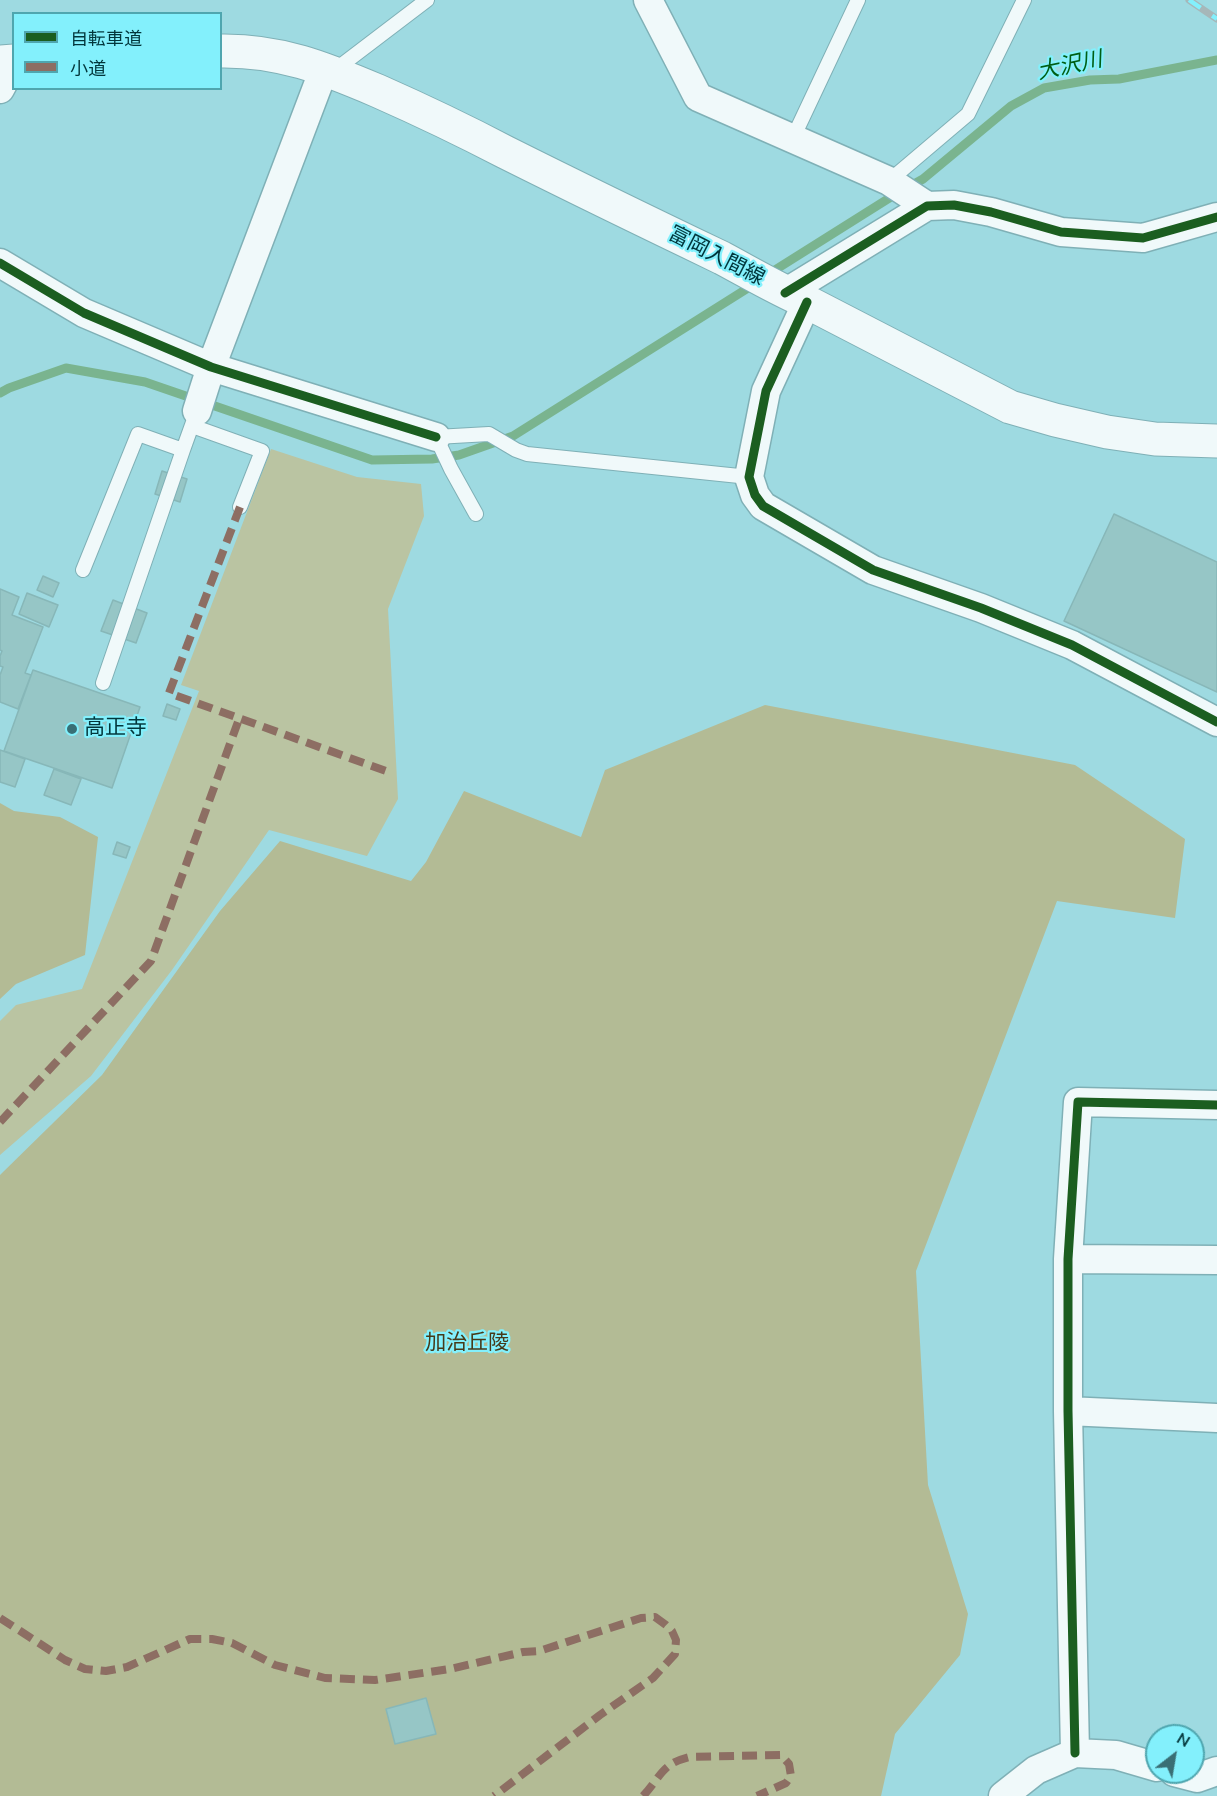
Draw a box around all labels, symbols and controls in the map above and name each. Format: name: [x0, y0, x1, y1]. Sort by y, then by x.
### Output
legend: [12, 12, 222, 90]
text: 自転車道: [70, 27, 142, 51]
water label: 大沢川: [1035, 47, 1105, 87]
text: 小道: [70, 57, 106, 81]
street label: 富岡入間線: [664, 222, 768, 292]
place label: 高正寺: [84, 716, 147, 742]
marker: 高正寺: [65, 722, 79, 736]
park label: 加治丘陵: [425, 1331, 509, 1357]
north arrow: [1145, 1724, 1205, 1784]
text: N: [1172, 1728, 1194, 1753]

